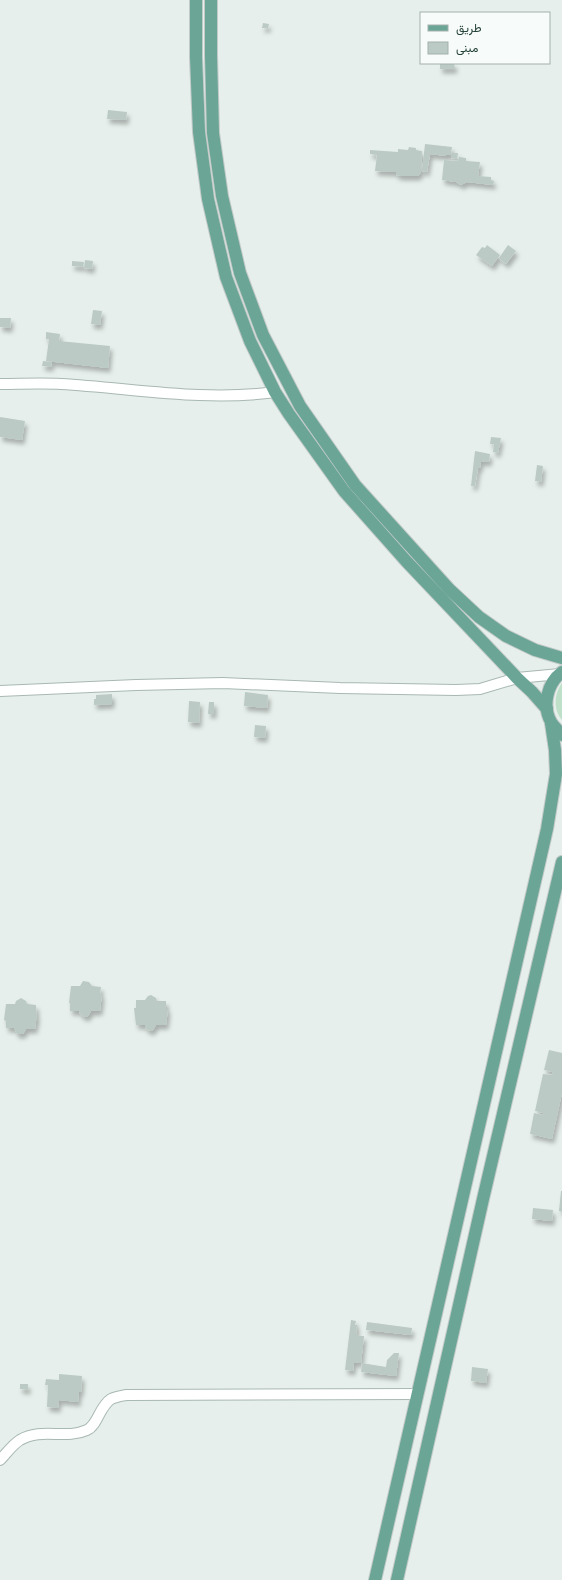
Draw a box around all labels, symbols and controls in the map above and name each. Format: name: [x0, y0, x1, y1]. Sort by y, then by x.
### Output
legend: [420, 12, 550, 64]
text: طريق: [456, 20, 482, 36]
text: مبنى: [456, 40, 478, 56]

